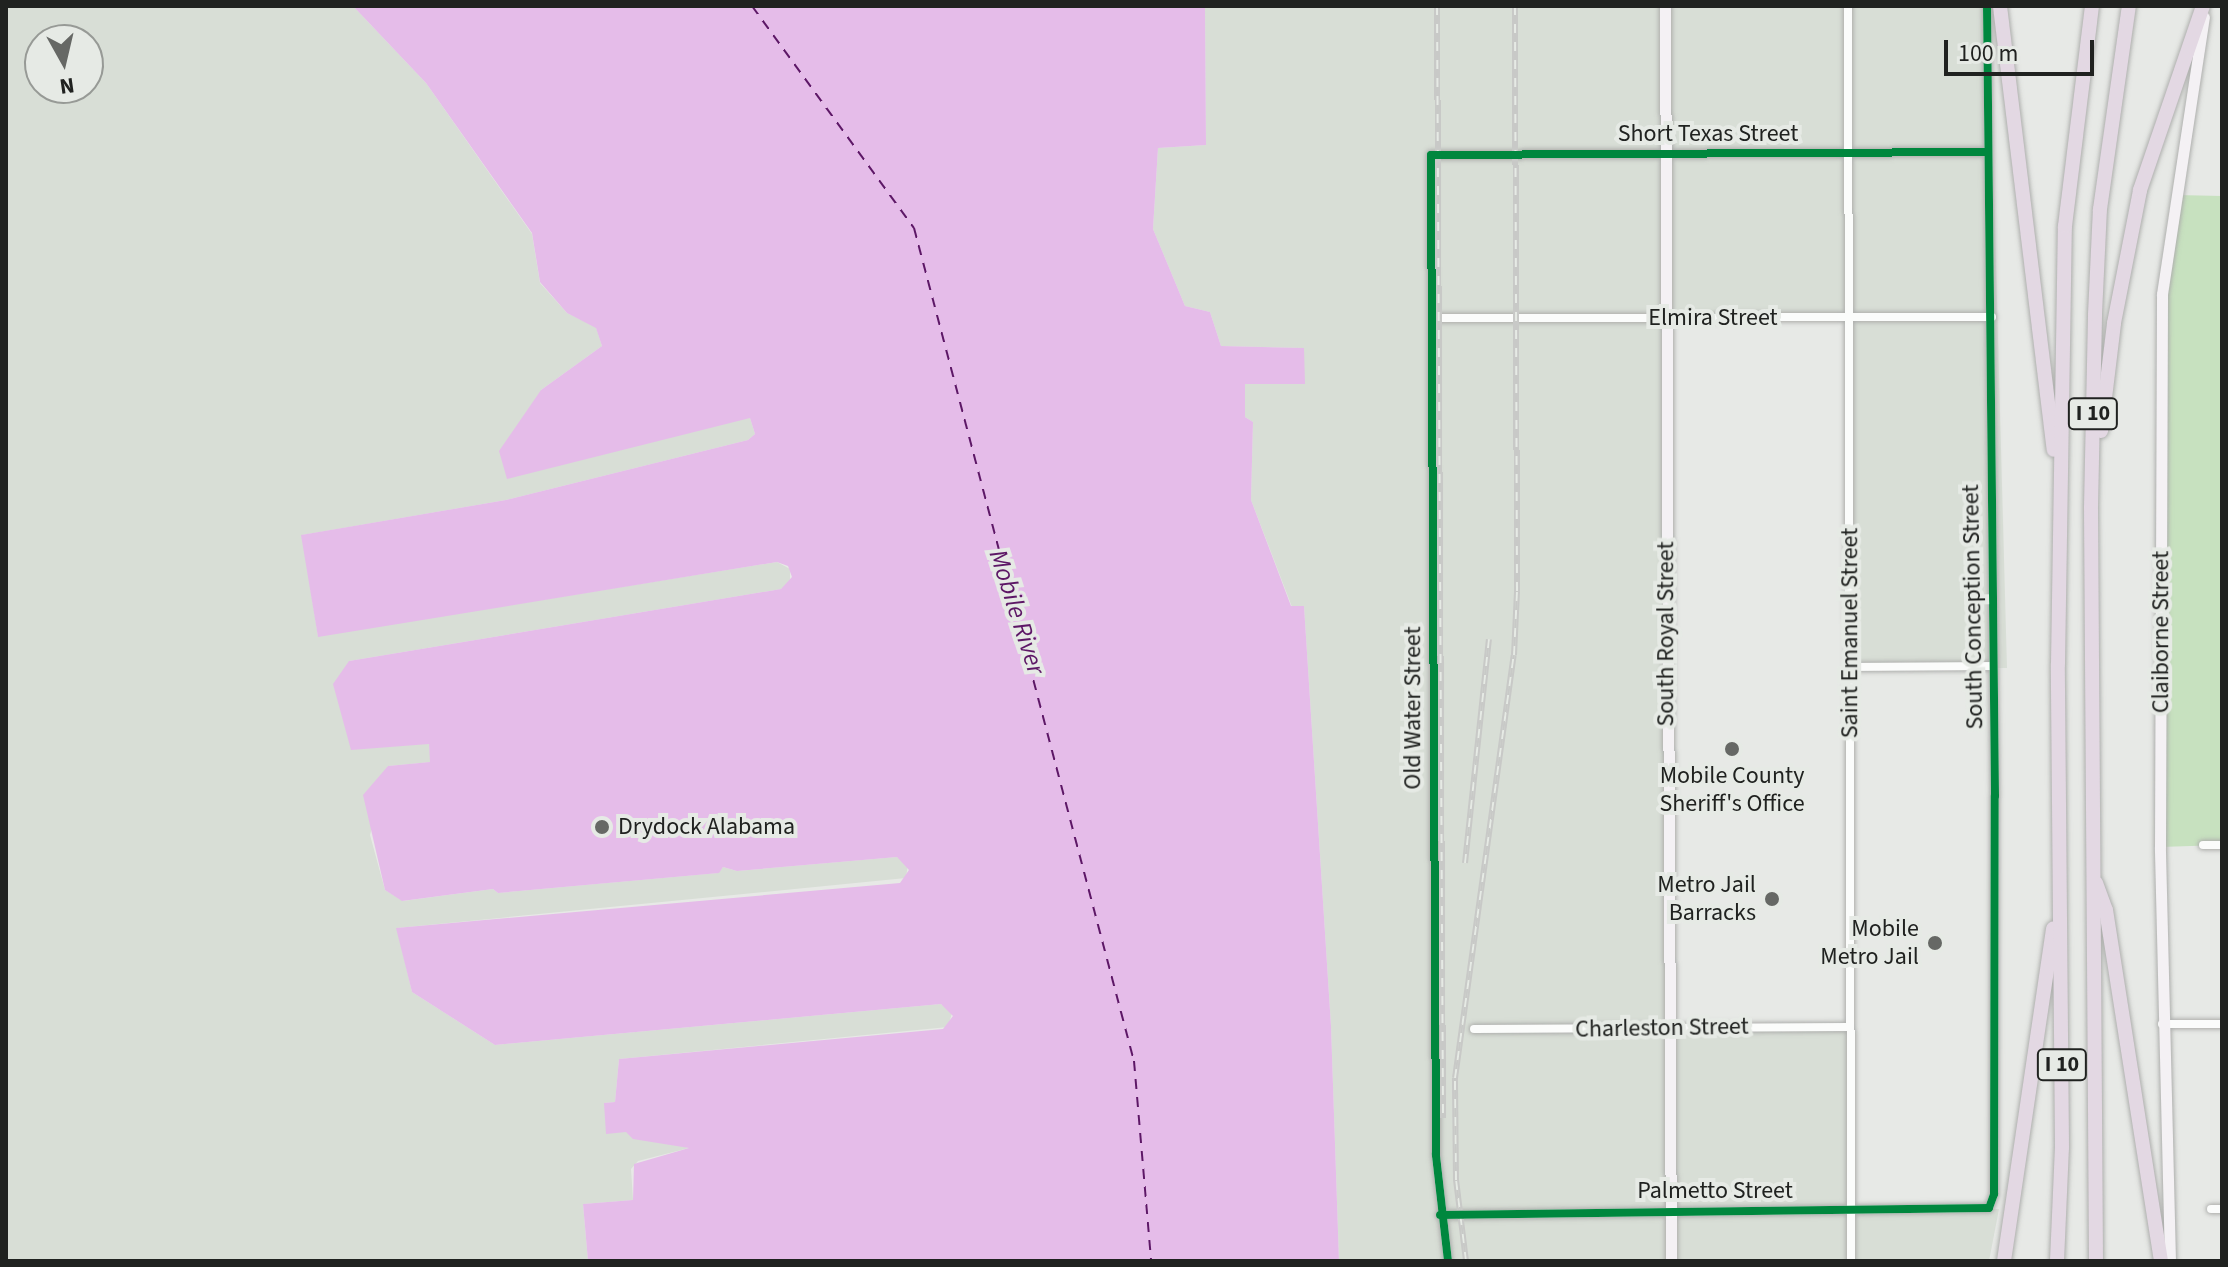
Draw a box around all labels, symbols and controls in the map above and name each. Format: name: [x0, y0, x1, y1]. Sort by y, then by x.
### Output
north arrow: [24, 24, 104, 104]
scale bar: [1948, 24, 2098, 74]
text: 100 m: [1958, 36, 2018, 71]
text: N: [58, 69, 77, 103]
street label: Short Texas Street: [1618, 120, 1798, 148]
street label: Elmira Street: [1648, 304, 1778, 332]
road number: I 10: [2067, 396, 2119, 432]
street label: South Conception Street: [1956, 484, 1990, 730]
street label: Saint Emanuel Street: [1836, 528, 1864, 738]
street label: South Royal Street: [1652, 541, 1680, 727]
water label: Mobile River: [982, 546, 1052, 678]
street label: Claiborne Street: [2147, 551, 2175, 713]
street label: Old Water Street: [1399, 626, 1427, 790]
marker: Mobile County Sheriff's Office: [1723, 740, 1741, 758]
place label: Mobile County Sheriff's Office: [1659, 762, 1805, 818]
place label: Drydock Alabama: [618, 813, 795, 841]
marker: Drydock Alabama: [593, 818, 611, 836]
place label: Metro Jail Barracks: [1657, 871, 1756, 927]
marker: Metro Jail Barracks: [1763, 890, 1781, 908]
place label: Mobile Metro Jail: [1820, 915, 1919, 971]
marker: Mobile Metro Jail: [1926, 934, 1944, 952]
street label: Charleston Street: [1575, 1012, 1749, 1044]
road number: I 10: [2036, 1047, 2088, 1083]
street label: Palmetto Street: [1637, 1177, 1793, 1205]

